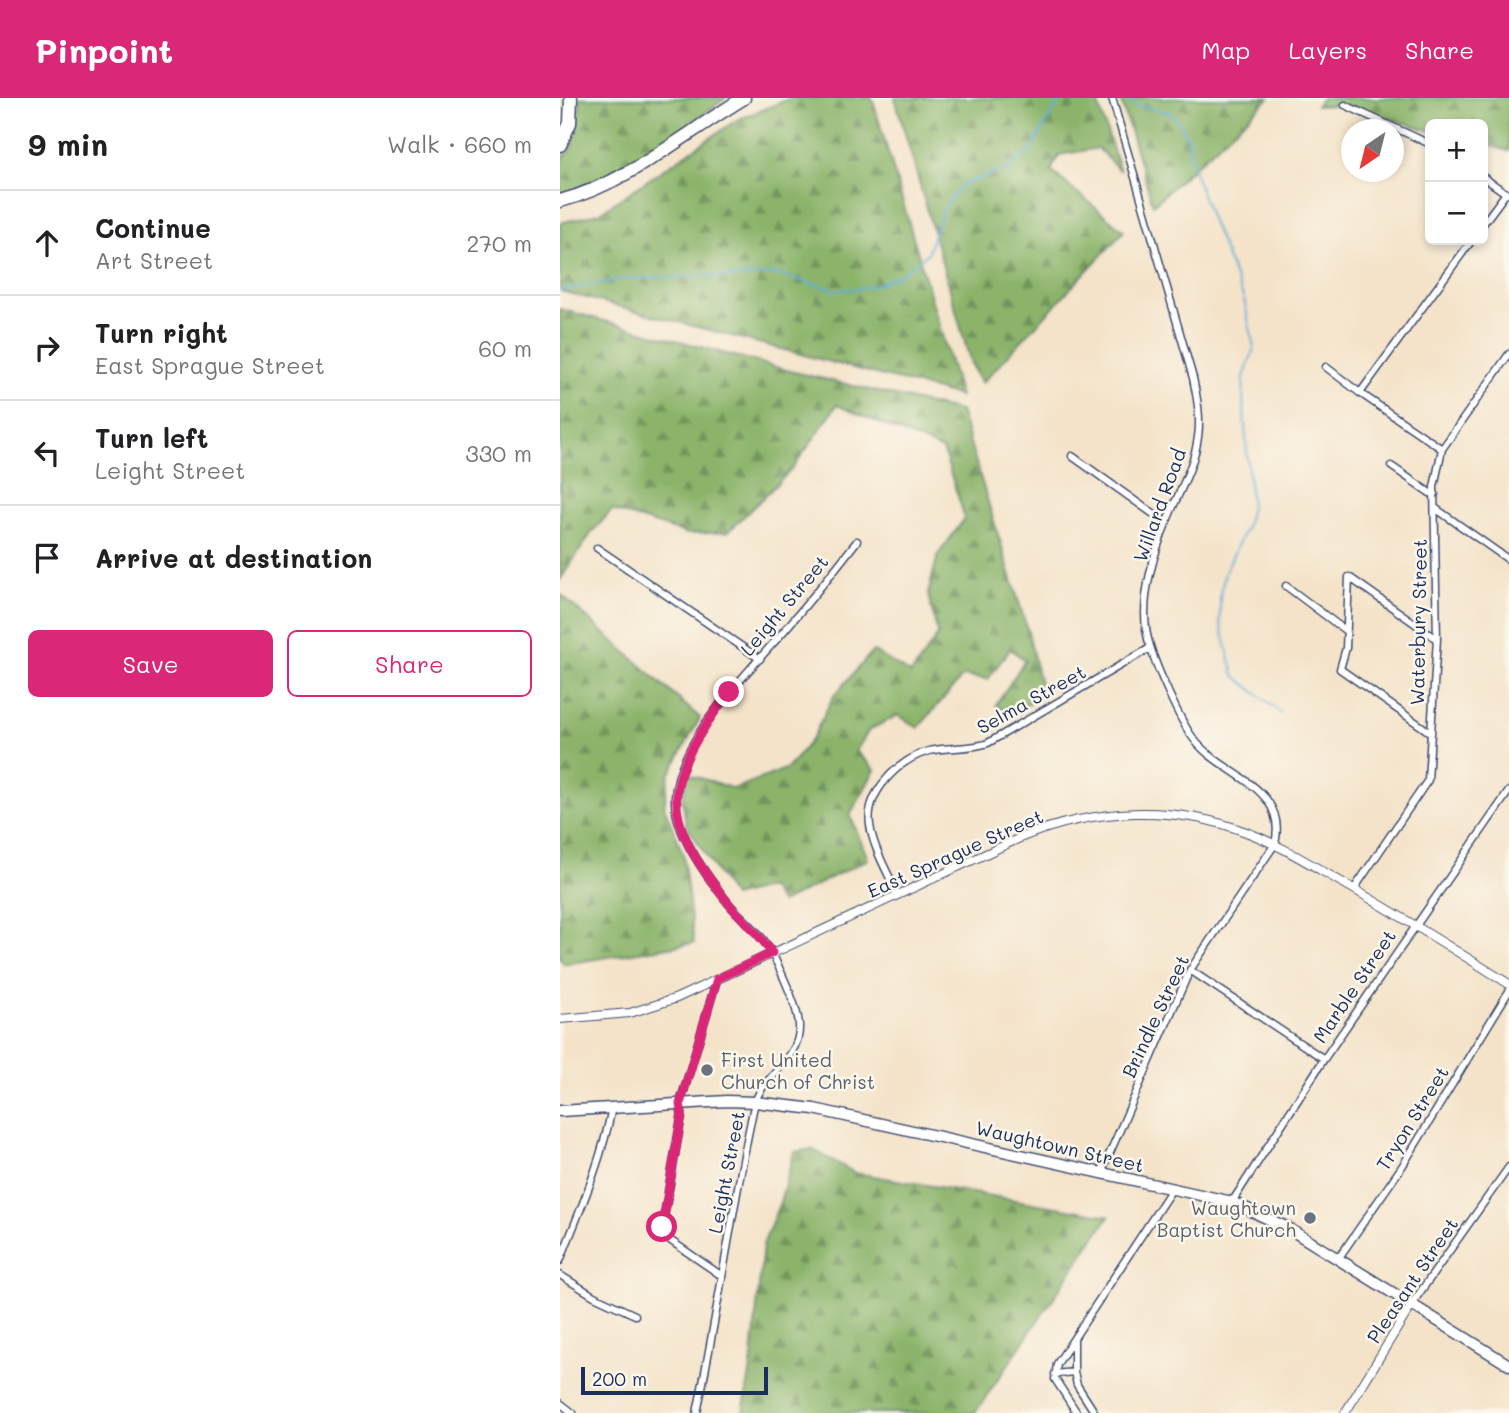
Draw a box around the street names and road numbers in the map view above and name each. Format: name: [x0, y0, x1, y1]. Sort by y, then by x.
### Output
street label: Willard Road: [1127, 445, 1191, 565]
street label: Waterbury Street: [1404, 538, 1432, 706]
street label: Leight Street: [734, 549, 834, 661]
street label: Selma Street: [972, 659, 1090, 739]
street label: East Sprague Street: [863, 803, 1047, 903]
street label: Marble Street: [1307, 924, 1401, 1048]
street label: Brindle Street: [1116, 951, 1194, 1081]
street label: Tryon Street: [1370, 1061, 1454, 1175]
street label: Leight Street: [702, 1109, 750, 1235]
street label: Waughtown Street: [973, 1114, 1147, 1178]
street label: Pleasant Street: [1361, 1212, 1463, 1348]

